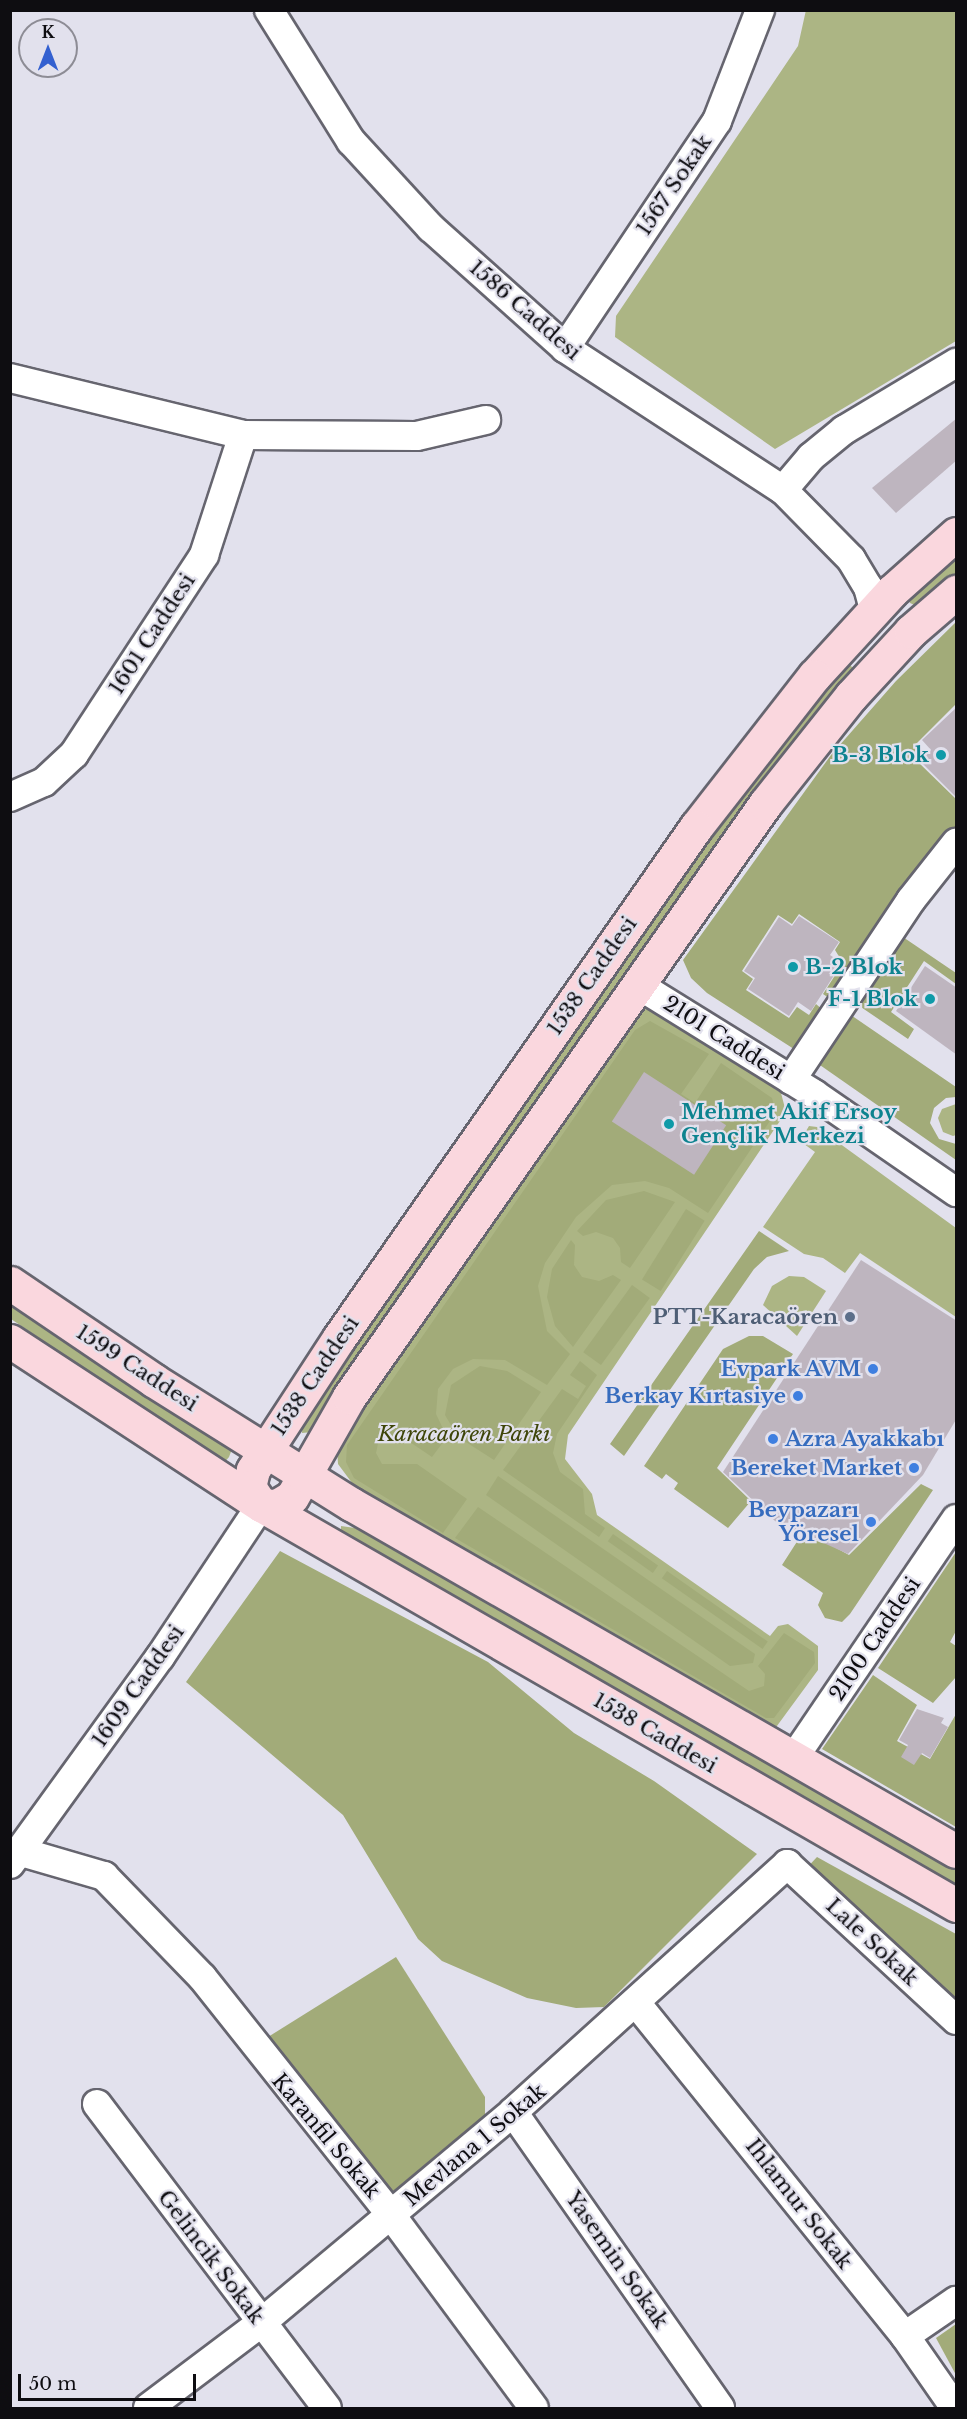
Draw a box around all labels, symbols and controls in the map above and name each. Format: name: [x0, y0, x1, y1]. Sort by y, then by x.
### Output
north arrow: [18, 18, 78, 78]
text: K: [41, 22, 55, 42]
street label: 1567 Sokak: [631, 130, 717, 240]
street label: 1586 Caddesi: [464, 255, 586, 365]
street label: 1601 Caddesi: [104, 569, 200, 699]
place label: B-3 Blok: [832, 742, 929, 768]
marker: B-3 Blok: [934, 748, 948, 762]
street label: 1538 Caddesi: [542, 912, 642, 1040]
place label: B-2 Blok: [805, 954, 902, 980]
marker: B-2 Blok: [786, 960, 800, 974]
place label: F-1 Blok: [828, 986, 918, 1012]
street label: 2101 Caddesi: [659, 991, 789, 1085]
marker: F-1 Blok: [923, 992, 937, 1006]
place label: Mehmet Akif Ersoy Gençlik Merkezi: [681, 1099, 898, 1149]
marker: Mehmet Akif Ersoy Gençlik Merkezi: [662, 1117, 676, 1131]
place label: PTT-Karacaören: [653, 1304, 838, 1330]
marker: PTT-Karacaören: [843, 1310, 857, 1324]
street label: 1538 Caddesi: [266, 1312, 364, 1440]
street label: 1599 Caddesi: [71, 1319, 203, 1417]
place label: Evpark AVM: [719, 1356, 861, 1382]
marker: Evpark AVM: [866, 1362, 880, 1376]
place label: Berkay Kırtasiye: [604, 1383, 786, 1409]
marker: Berkay Kırtasiye: [791, 1389, 805, 1403]
park label: Karacaören Parkı: [377, 1421, 551, 1447]
place label: Azra Ayakkabı: [785, 1426, 945, 1452]
marker: Azra Ayakkabı: [766, 1432, 780, 1446]
place label: Bereket Market: [731, 1455, 902, 1481]
marker: Bereket Market: [907, 1461, 921, 1475]
place label: Beypazarı Yöresel: [748, 1497, 859, 1547]
marker: Beypazarı Yöresel: [864, 1515, 878, 1529]
street label: 2100 Caddesi: [824, 1572, 926, 1706]
street label: 1609 Caddesi: [87, 1620, 189, 1752]
street label: 1538 Caddesi: [589, 1687, 721, 1779]
street label: Lale Sokak: [821, 1893, 923, 1991]
street label: Karanfil Sokak: [266, 2068, 386, 2204]
street label: Mevlana 1 Sokak: [399, 2078, 551, 2212]
street label: Ihlamur Sokak: [740, 2134, 858, 2274]
street label: Gelincik Sokak: [153, 2185, 269, 2329]
street label: Yasemin Sokak: [560, 2187, 674, 2333]
scale bar: [21, 2362, 200, 2400]
text: 50 m: [29, 2373, 77, 2395]

